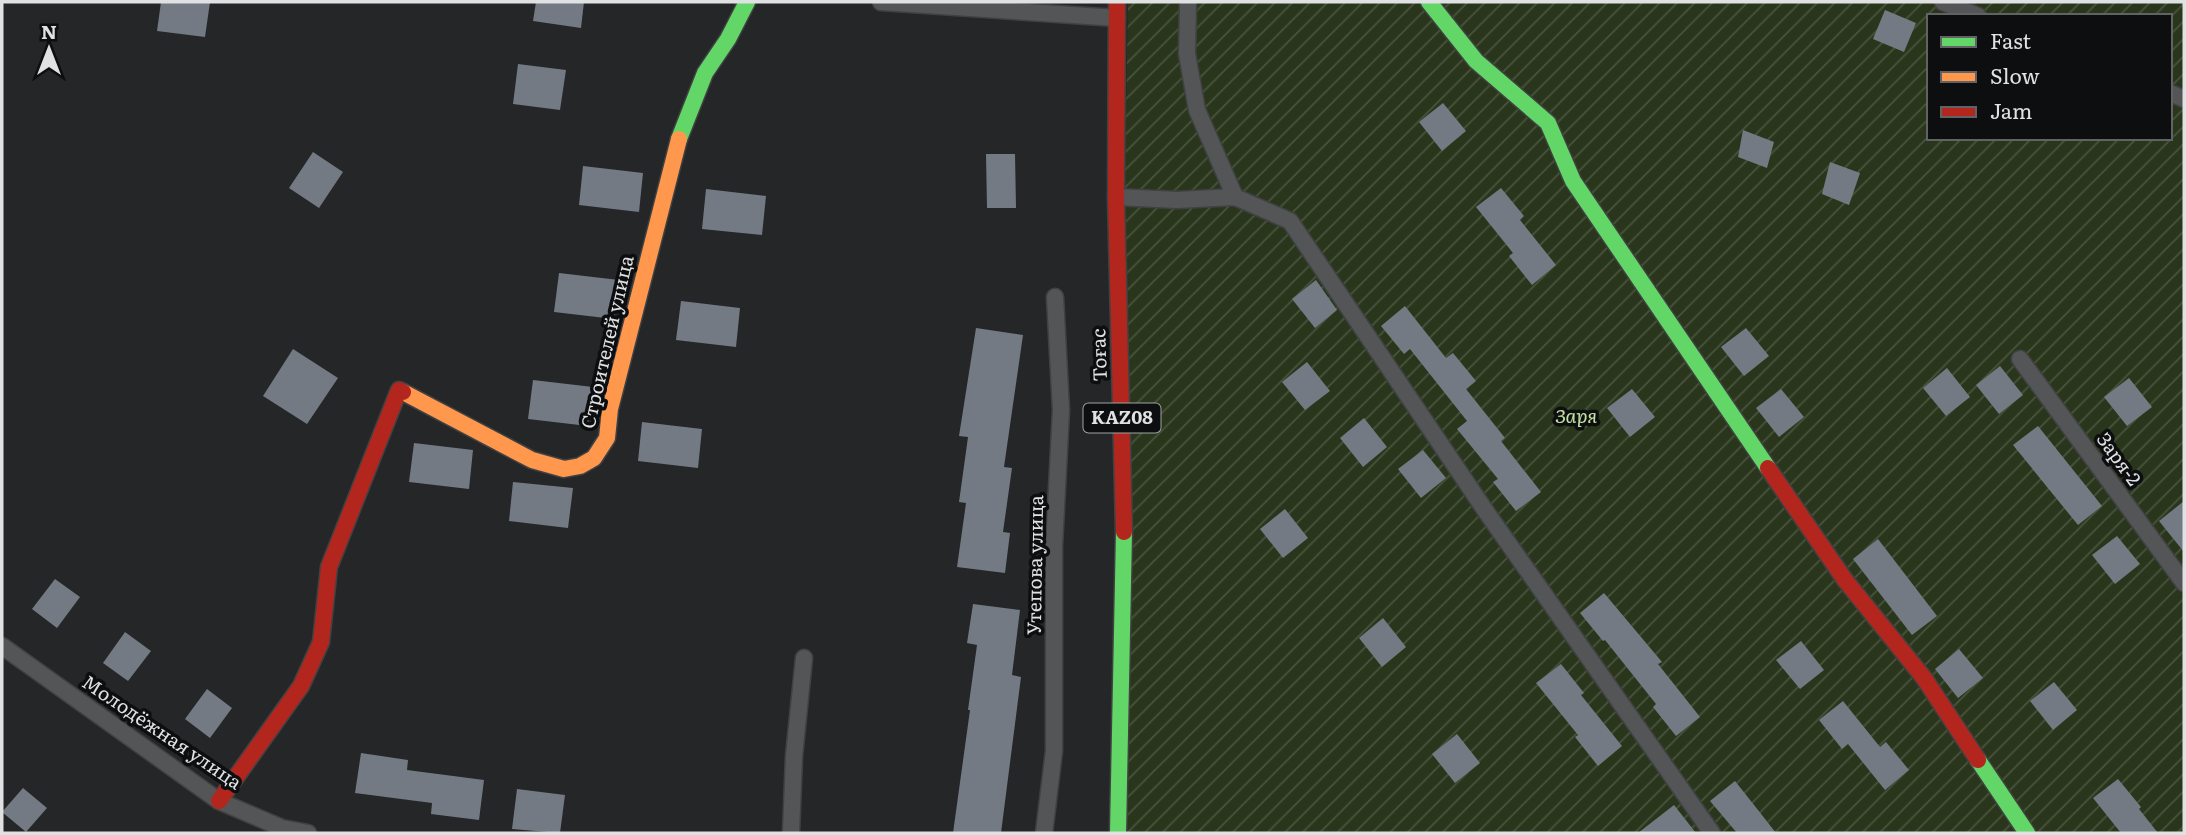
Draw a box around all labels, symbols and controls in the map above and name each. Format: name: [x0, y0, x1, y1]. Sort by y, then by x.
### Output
north arrow: [14, 14, 84, 84]
legend: [1927, 14, 2172, 140]
text: N: [41, 17, 57, 45]
text: Fast: [1990, 24, 2031, 55]
text: Slow: [1990, 59, 2040, 90]
text: Jam: [1990, 94, 2032, 125]
street label: Строителей улица: [572, 252, 640, 431]
street label: Тоғас: [1083, 328, 1113, 382]
park label: Заря: [1555, 401, 1597, 429]
road number: KAZ08: [1084, 404, 1160, 432]
street label: Заря-2: [2091, 426, 2149, 491]
street label: Утепова улица: [1019, 494, 1049, 635]
street label: Молодёжная улица: [77, 667, 249, 796]

